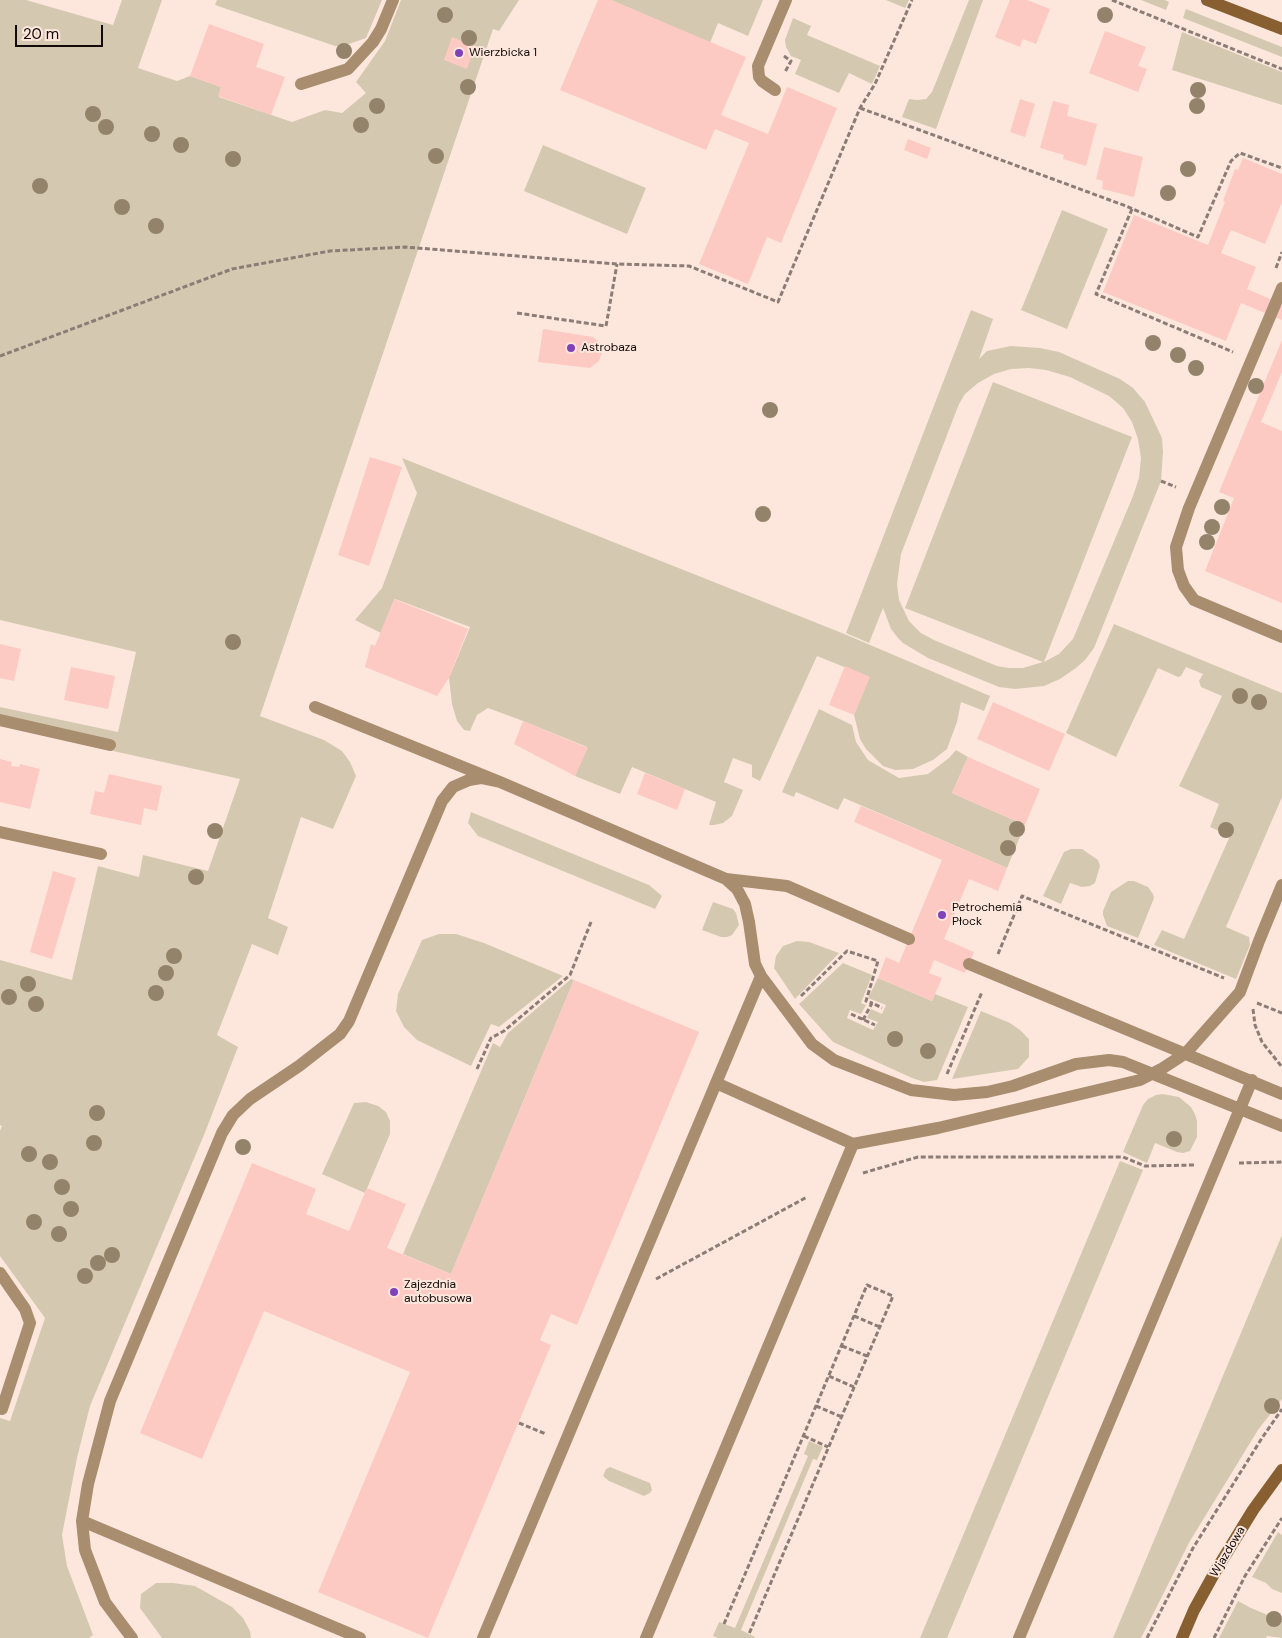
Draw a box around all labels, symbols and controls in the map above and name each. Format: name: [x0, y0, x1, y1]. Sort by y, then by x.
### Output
scale bar: [18, 15, 105, 47]
text: 20 m: [23, 24, 59, 44]
place label: Wierzbicka 1: [469, 46, 537, 60]
marker: Wierzbicka 1: [453, 47, 465, 59]
place label: Astrobaza: [581, 341, 637, 355]
marker: Astrobaza: [565, 342, 577, 354]
place label: Petrochemia Płock: [952, 901, 1022, 929]
marker: Petrochemia Płock: [936, 909, 948, 921]
place label: Zajezdnia autobusowa: [404, 1278, 472, 1306]
marker: Zajezdnia autobusowa: [388, 1286, 400, 1298]
street label: Wjazdowa: [1207, 1524, 1249, 1580]

